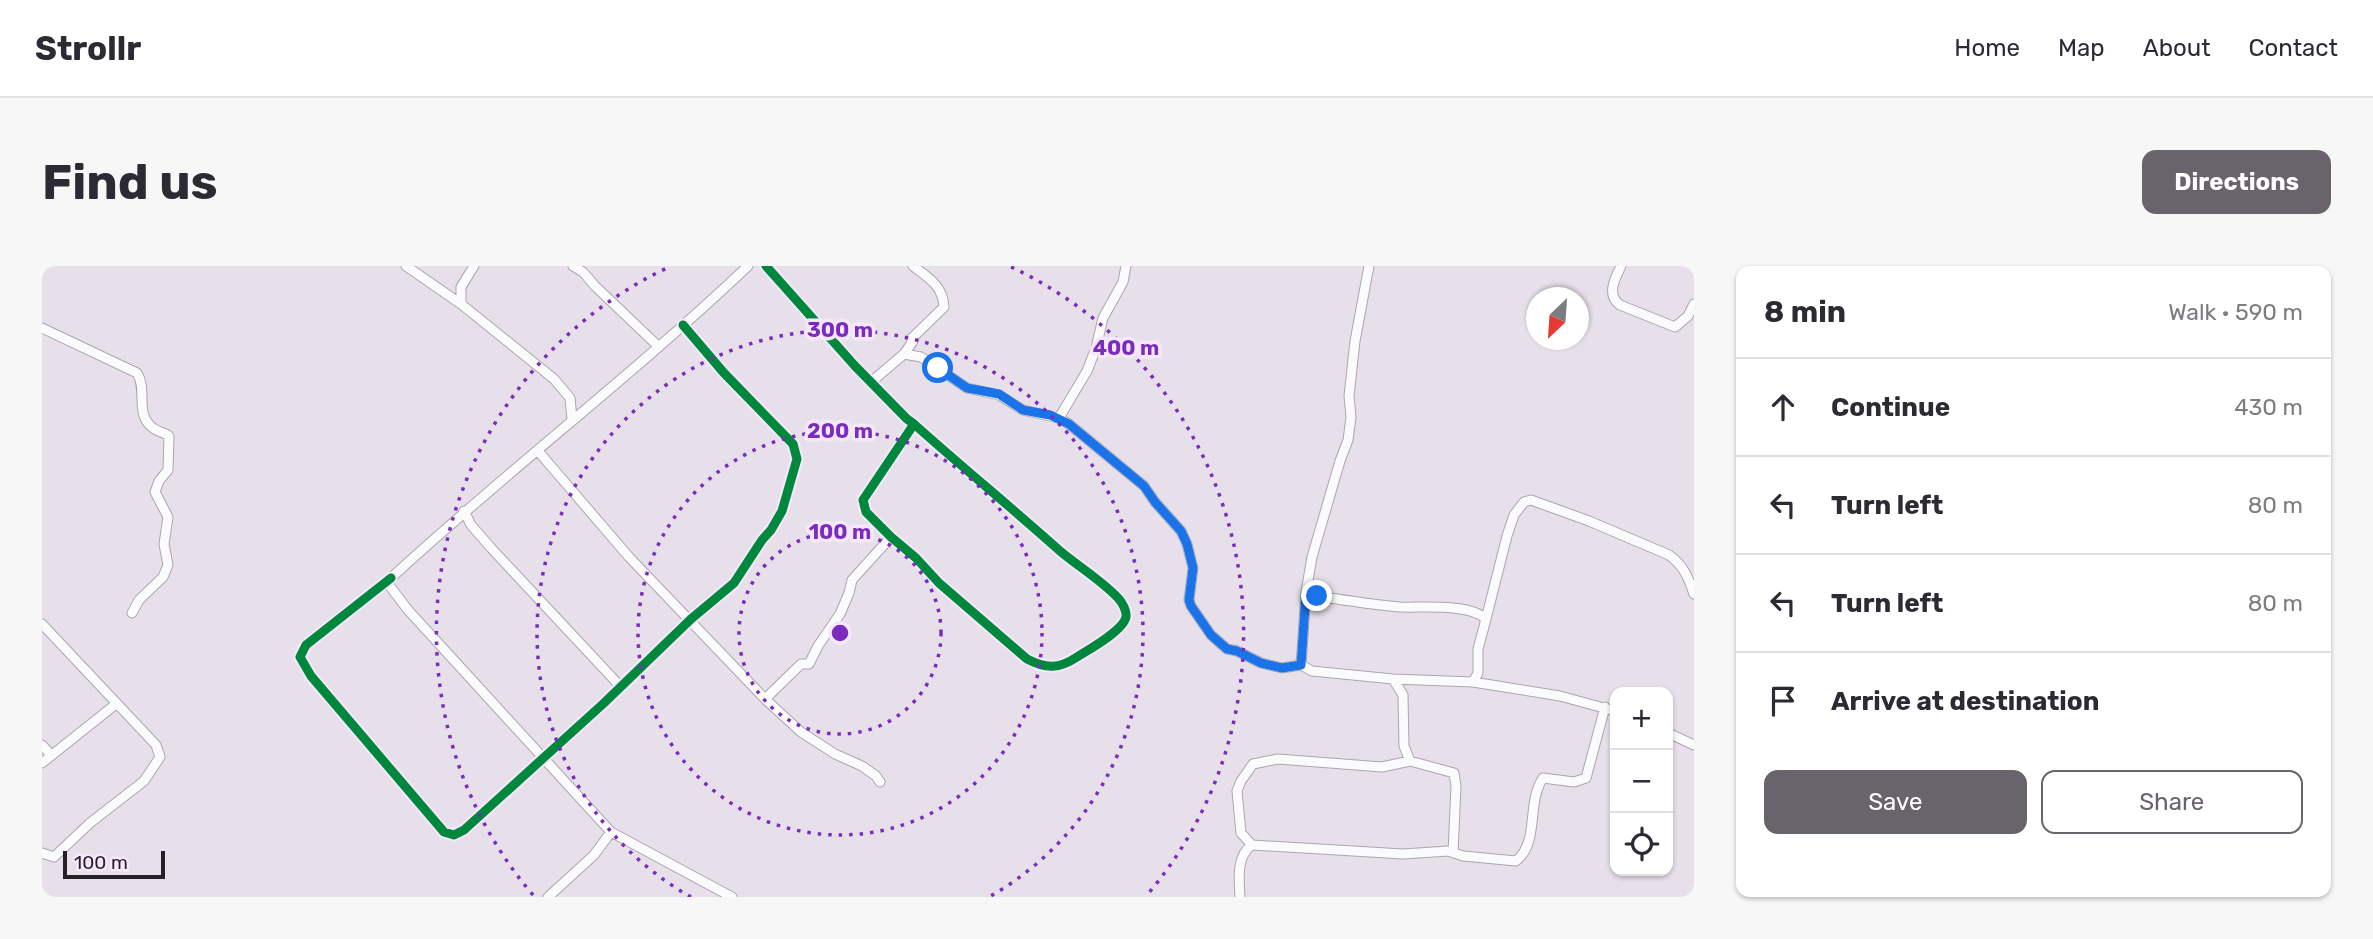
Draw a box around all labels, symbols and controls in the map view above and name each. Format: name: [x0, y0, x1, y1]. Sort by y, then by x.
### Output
text: Strollr: [35, 29, 141, 68]
text: Home: [1954, 34, 2020, 62]
text: Map: [2058, 34, 2105, 62]
text: About: [2143, 34, 2211, 62]
text: Contact: [2249, 34, 2338, 62]
button: Directions: [2142, 150, 2331, 214]
text: Find us: [42, 153, 218, 211]
north arrow: [1526, 287, 1589, 350]
text: 8 min: [1764, 294, 1846, 330]
text: Walk · 590 m: [2168, 298, 2303, 326]
text: 300 m: [807, 317, 873, 342]
text: 400 m: [1093, 335, 1159, 360]
route start: [922, 352, 953, 383]
icon: ahead: [1764, 388, 1802, 426]
text: Continue: [1831, 392, 1950, 423]
text: 430 m: [2234, 393, 2303, 421]
text: 200 m: [807, 418, 873, 443]
icon: left: [1764, 486, 1802, 524]
text: Turn left: [1831, 490, 1943, 521]
text: 80 m: [2248, 491, 2303, 519]
text: 100 m: [809, 519, 871, 544]
route end: [1301, 580, 1332, 611]
icon: left: [1764, 584, 1802, 622]
text: Turn left: [1831, 588, 1943, 619]
text: 80 m: [2248, 589, 2303, 617]
centre of rings: [828, 621, 852, 645]
icon: arrive: [1764, 682, 1802, 720]
text: Arrive at destination: [1831, 686, 2099, 717]
map controls: [1610, 687, 1673, 876]
button: +: [1610, 687, 1673, 750]
button: −: [1610, 750, 1673, 813]
button: Save: [1764, 770, 2027, 834]
button: Share: [2041, 770, 2303, 834]
button: locate: [1610, 813, 1673, 876]
scale bar: [63, 848, 164, 880]
text: 100 m: [74, 851, 128, 874]

